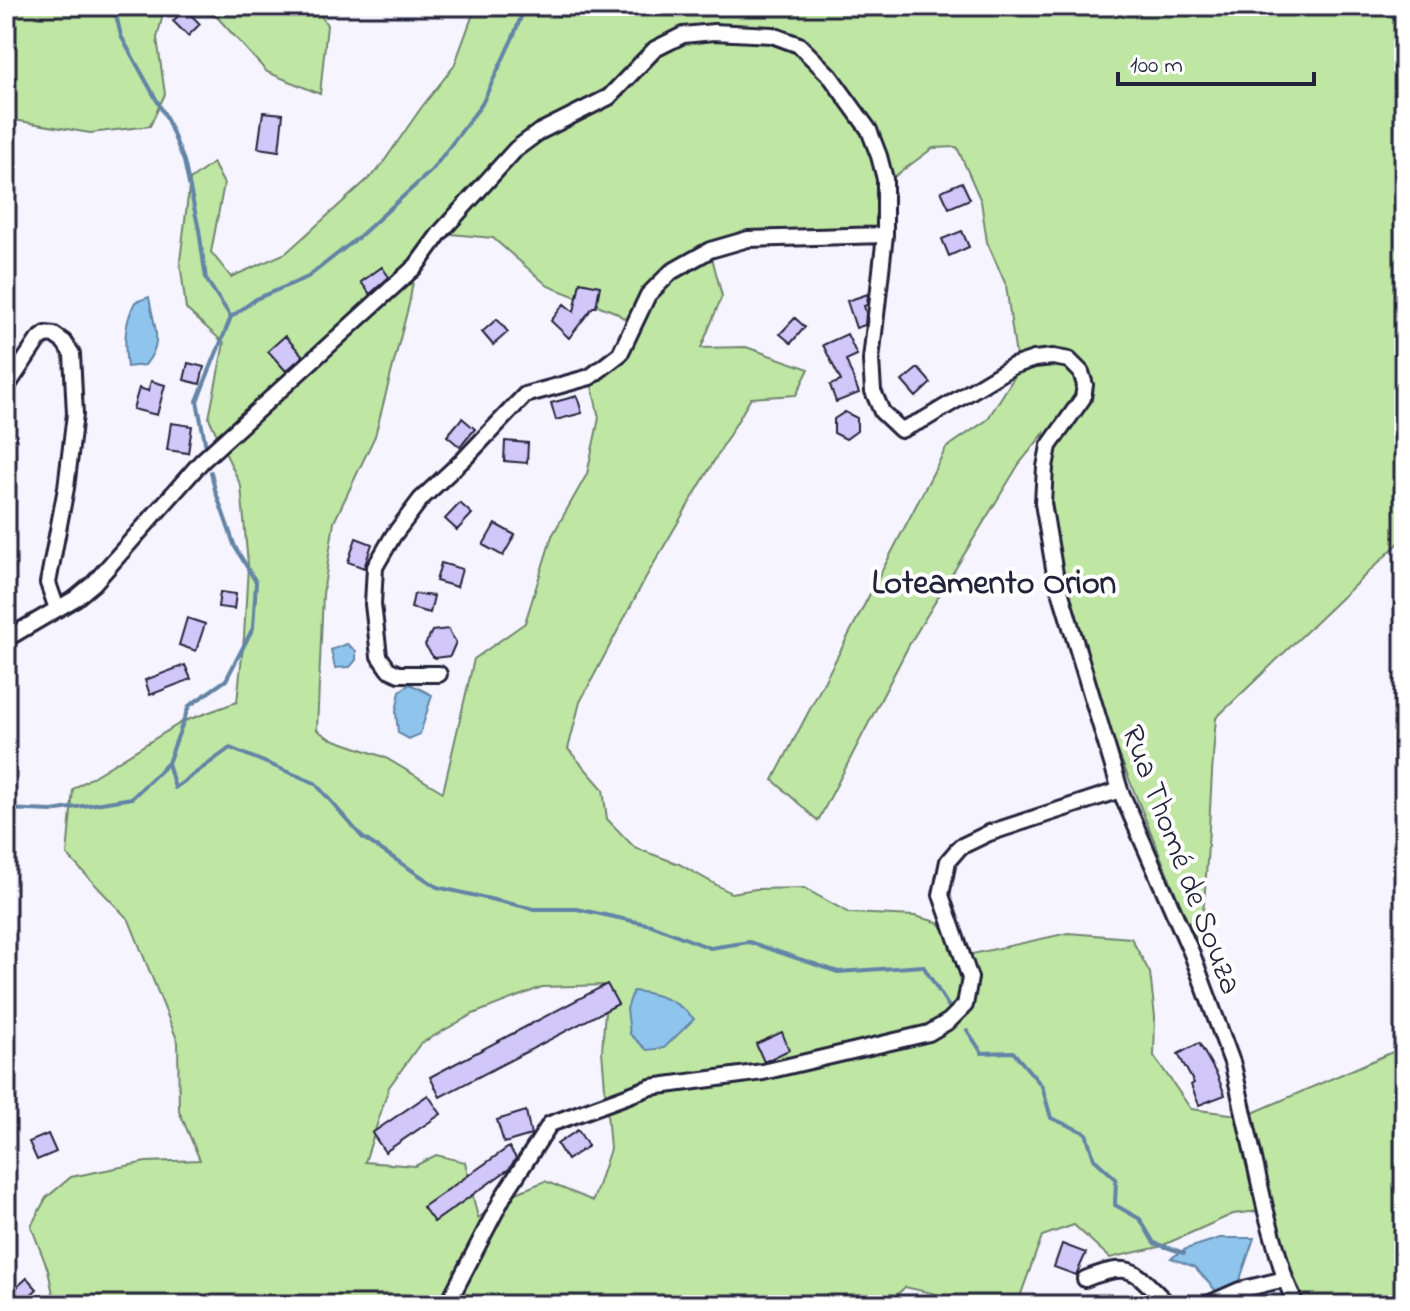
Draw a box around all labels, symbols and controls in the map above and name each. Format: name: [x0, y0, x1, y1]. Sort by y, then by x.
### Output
scale bar: [1118, 36, 1314, 86]
text: 100 m: [1130, 49, 1183, 84]
district label: Loteamento Orion: [872, 560, 1116, 610]
street label: Rua Thomé de Souza: [1107, 719, 1253, 1002]

